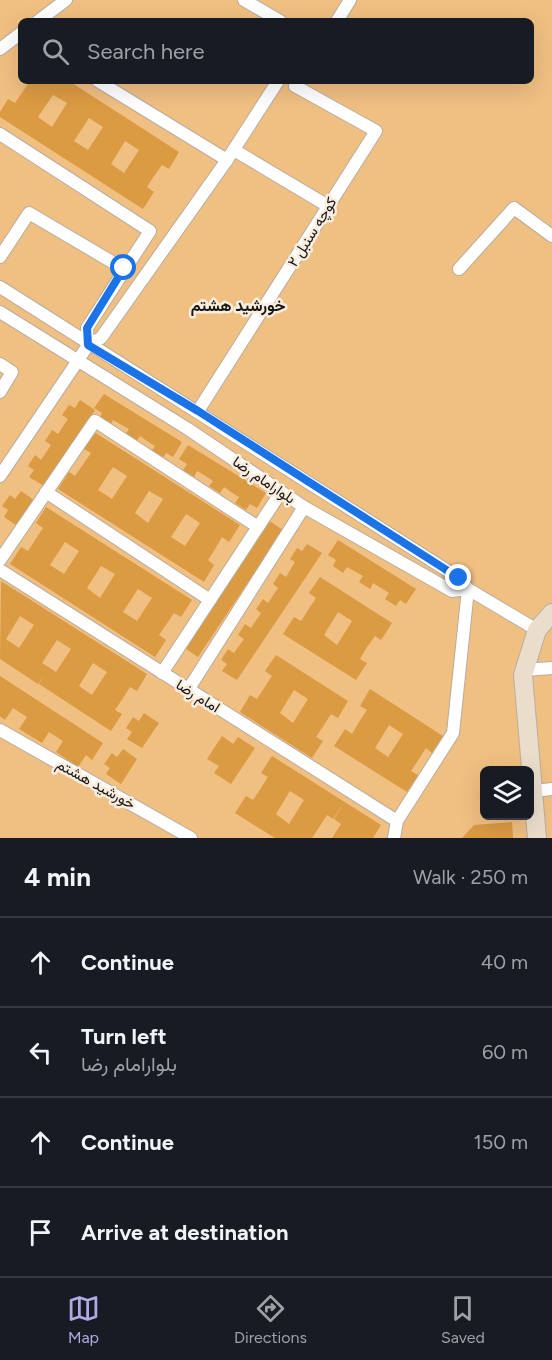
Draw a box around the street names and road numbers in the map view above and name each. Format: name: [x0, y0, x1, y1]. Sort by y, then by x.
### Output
street label: کوچه سنبل ۲: [284, 194, 341, 271]
street label: بلوارامام رضا: [229, 452, 299, 508]
street label: امام رضا: [172, 676, 223, 717]
street label: خورشید هشتم: [53, 755, 139, 814]

